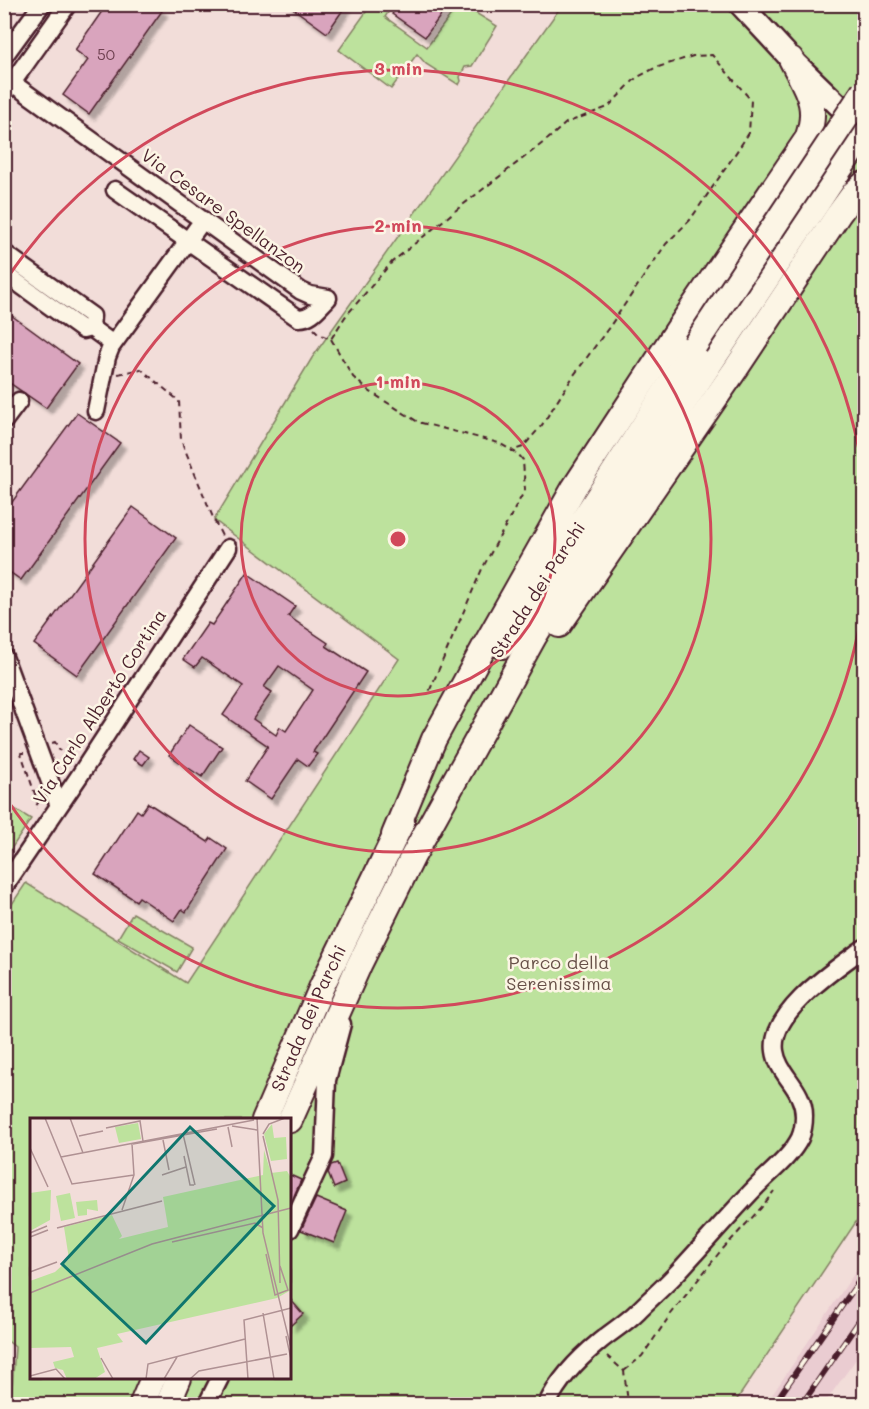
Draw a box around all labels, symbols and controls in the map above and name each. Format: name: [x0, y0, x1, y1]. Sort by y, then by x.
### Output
house number: 50: [97, 44, 115, 64]
text: 3 min: [374, 56, 422, 80]
street label: Via Cesare Spellanzon: [137, 143, 310, 278]
text: 2 min: [374, 213, 422, 237]
text: 1 min: [375, 369, 421, 393]
street label: Strada dei Parchi: [484, 517, 590, 662]
centre of rings: [388, 529, 408, 549]
street label: Via Carlo Alberto Cortina: [27, 604, 171, 809]
street label: Strada dei Parchi: [265, 941, 351, 1095]
park label: Parco della Serenissima: [506, 950, 612, 995]
inset map: [30, 1118, 291, 1379]

